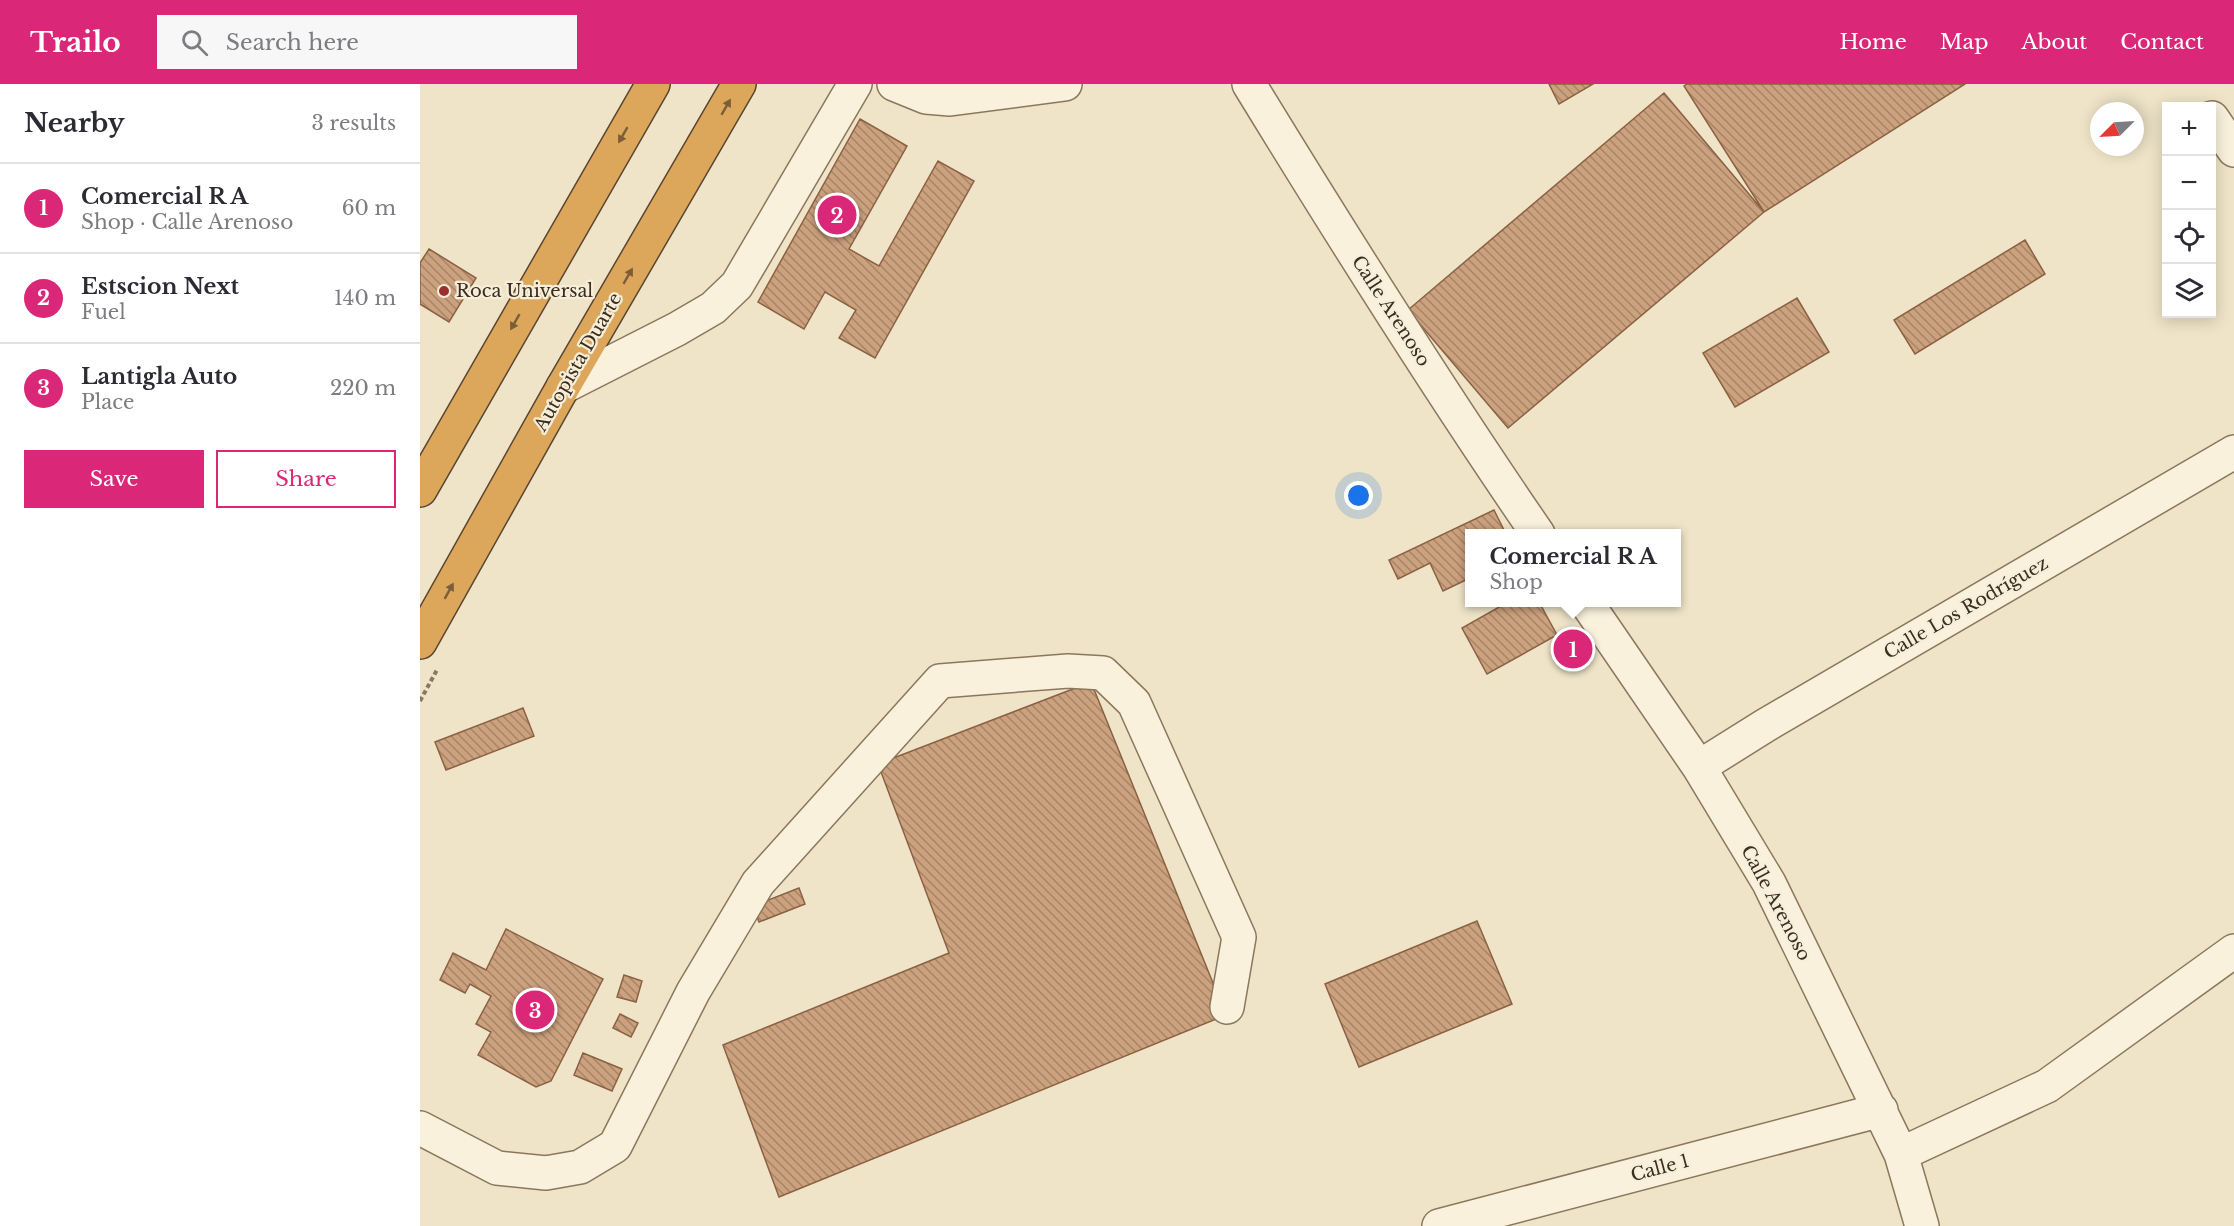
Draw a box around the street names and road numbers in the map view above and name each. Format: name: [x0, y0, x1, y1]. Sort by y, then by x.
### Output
street label: Calle Arenoso: [1347, 252, 1435, 370]
street label: Autopista Duarte: [529, 289, 627, 436]
street label: Calle Los Rodríguez: [1880, 552, 2052, 664]
street label: Calle Arenoso: [1736, 842, 1816, 964]
street label: Calle 1: [1628, 1150, 1692, 1186]

